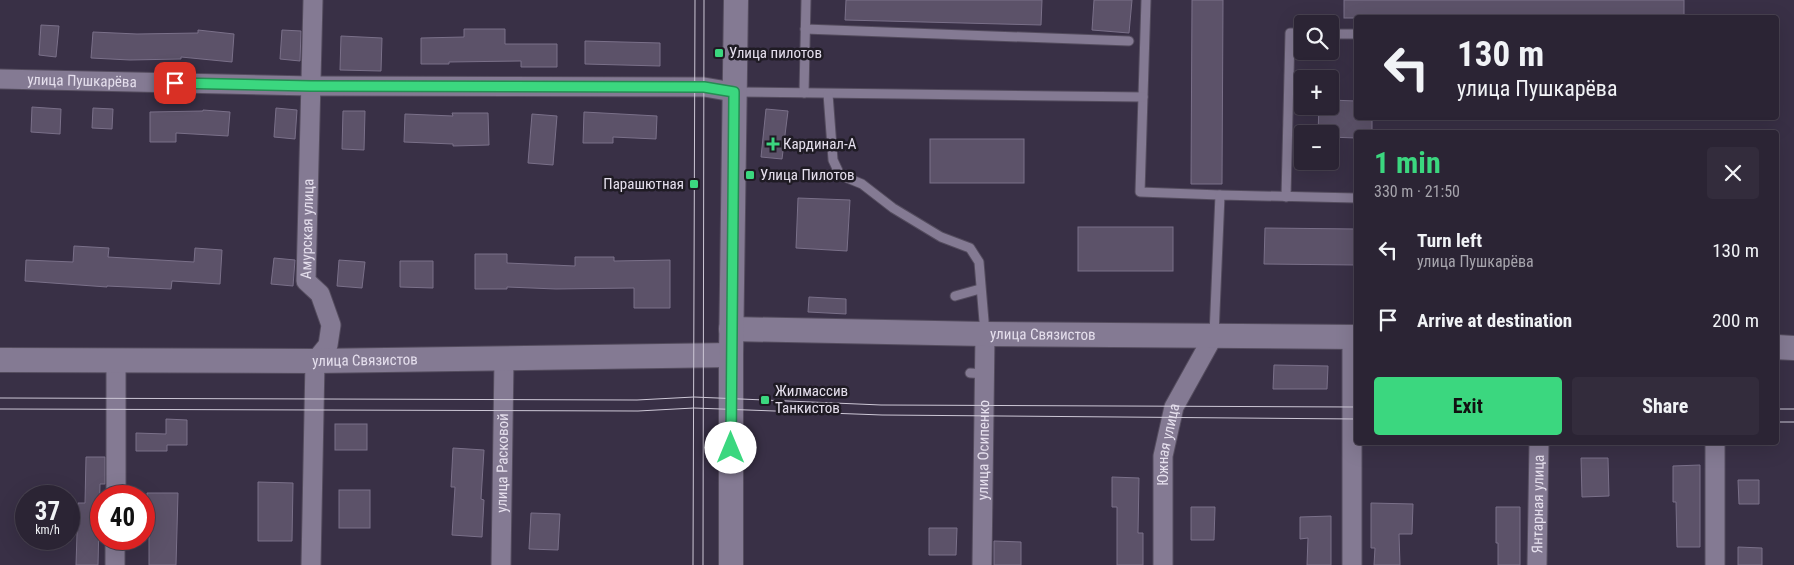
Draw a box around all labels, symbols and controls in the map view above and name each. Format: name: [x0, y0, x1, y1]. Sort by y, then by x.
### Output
map controls: [1294, 15, 1339, 170]
button: search: [1294, 15, 1339, 60]
text: 130 m: [1457, 34, 1544, 75]
icon: left: [1374, 35, 1439, 100]
place label: Улица пилотов: [729, 44, 822, 62]
marker: Улица пилотов: [713, 47, 725, 59]
pin: [154, 62, 196, 104]
icon: arrive: [161, 69, 189, 97]
button: +: [1294, 70, 1339, 115]
street label: улица Пушкарёва: [27, 71, 137, 91]
text: улица Пушкарёва: [1457, 76, 1617, 101]
button: −: [1294, 125, 1339, 170]
place label: Кардинал-А: [783, 135, 857, 153]
marker: Кардинал-А: [767, 138, 779, 150]
text: 1 min: [1374, 145, 1441, 180]
button: close: [1707, 147, 1759, 199]
place label: Улица Пилотов: [760, 166, 855, 184]
marker: Улица Пилотов: [744, 169, 756, 181]
place label: Парашютная: [603, 175, 684, 193]
street label: Амурская улица: [297, 178, 318, 279]
marker: Парашютная: [688, 178, 700, 190]
text: 330 m · 21:50: [1374, 182, 1460, 201]
text: Turn left: [1417, 229, 1482, 252]
icon: left: [1374, 236, 1402, 264]
text: 130 m: [1712, 239, 1759, 262]
text: улица Пушкарёва: [1417, 252, 1534, 271]
icon: arrive: [1374, 306, 1402, 334]
text: Arrive at destination: [1417, 309, 1572, 332]
text: 200 m: [1712, 309, 1759, 332]
street label: улица Связистов: [990, 325, 1096, 344]
street label: улица Связистов: [312, 351, 418, 370]
button: Exit: [1374, 377, 1562, 435]
button: Share: [1572, 377, 1759, 435]
place label: Жилмассив Танкистов: [775, 382, 848, 417]
marker: Жилмассив Танкистов: [759, 394, 771, 406]
street label: улица Осипенко: [974, 400, 993, 500]
street label: Южная улица: [1154, 402, 1184, 486]
street label: улица Расковой: [493, 413, 512, 513]
position arrow: [704, 421, 756, 473]
street label: Янтарная улица: [1528, 454, 1548, 554]
speed limit sign: 40: [90, 485, 155, 550]
text: 37: [35, 497, 60, 526]
text: km/h: [35, 523, 60, 537]

